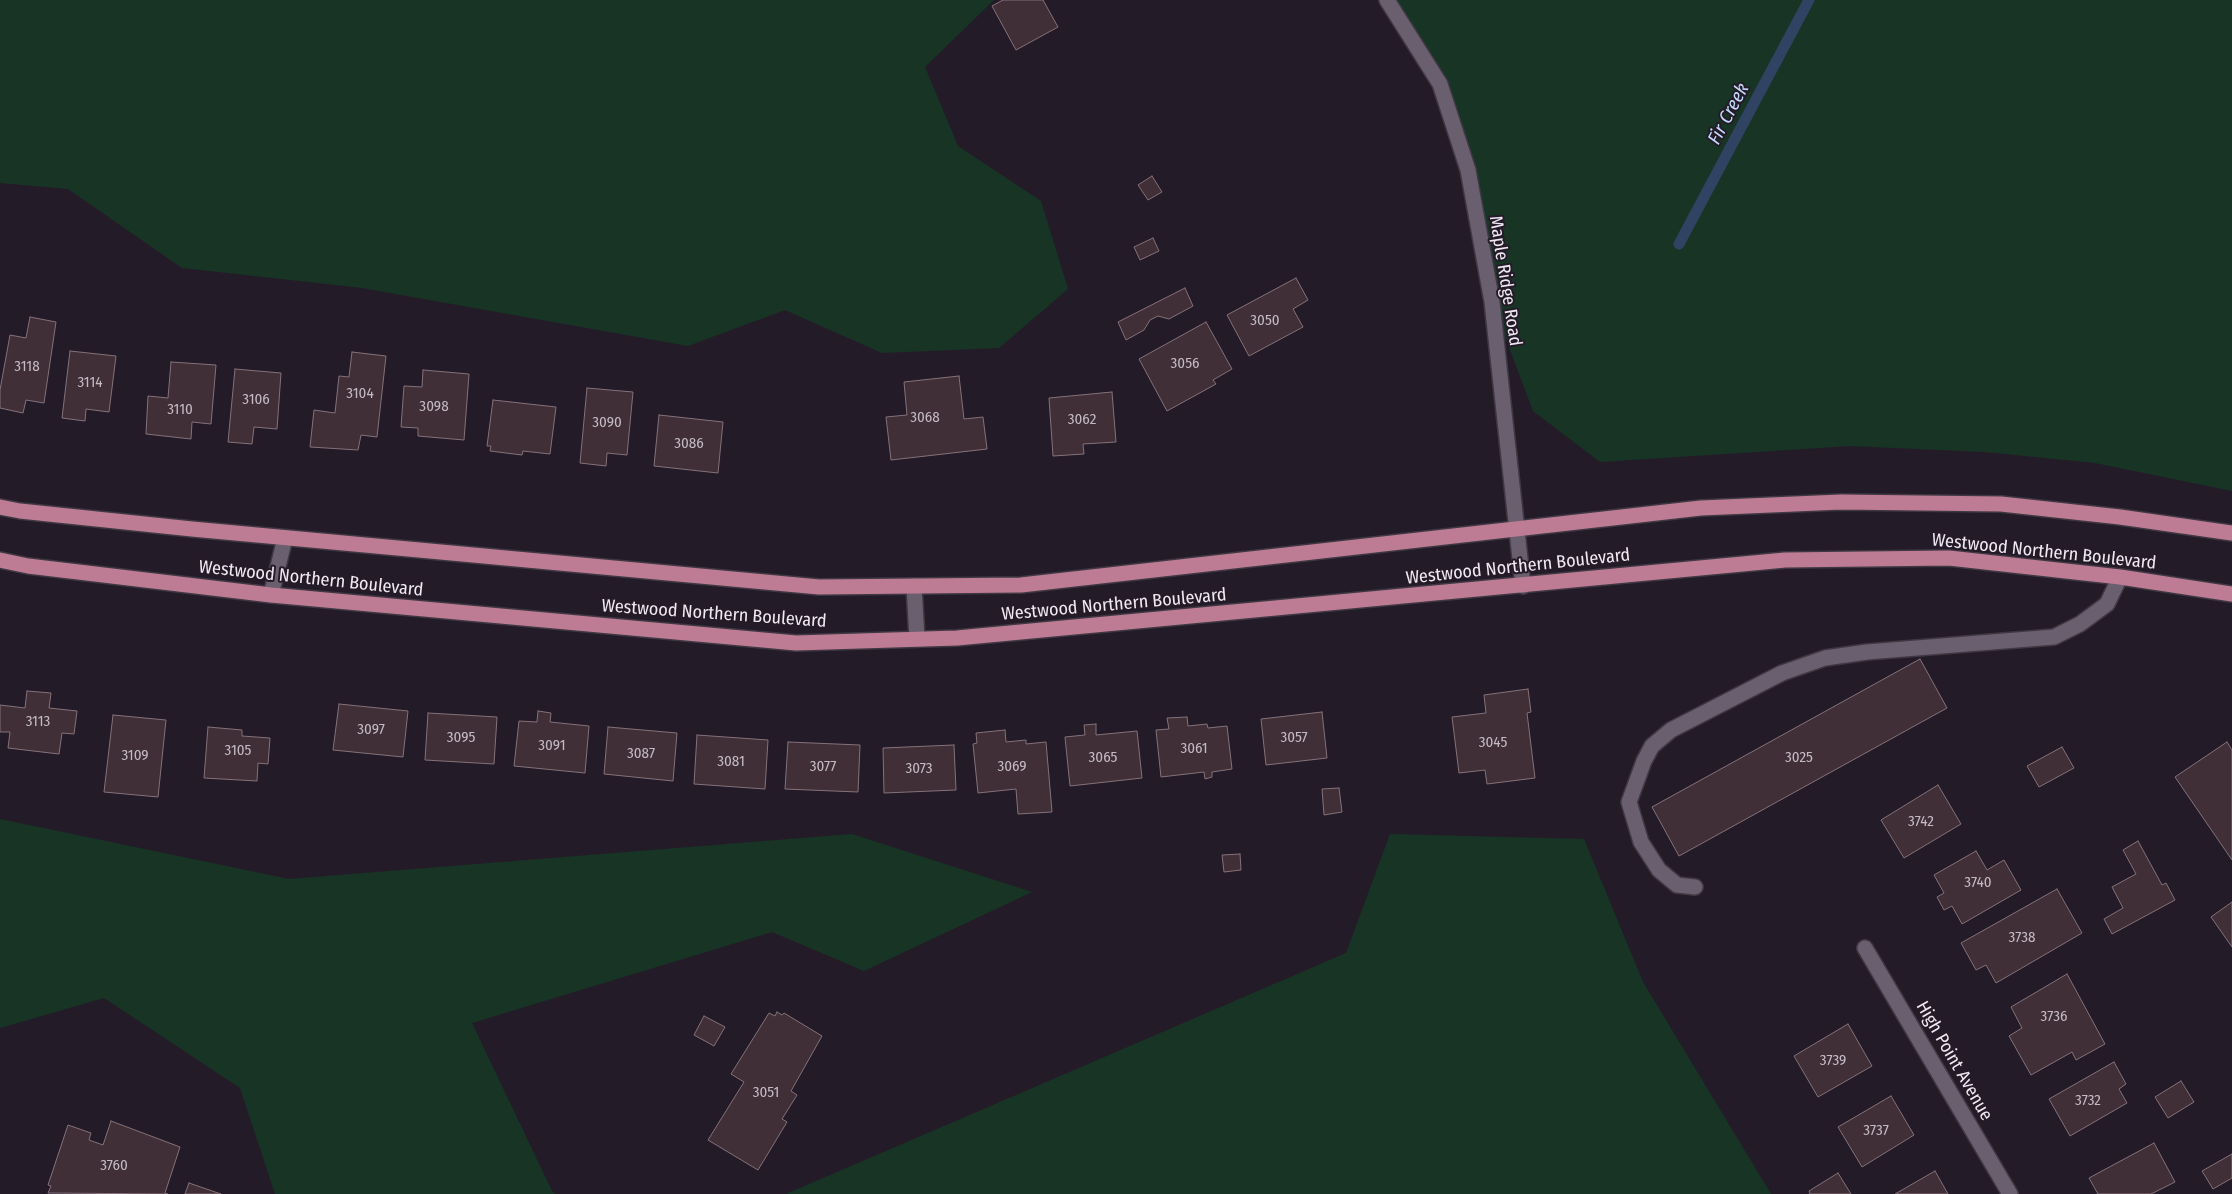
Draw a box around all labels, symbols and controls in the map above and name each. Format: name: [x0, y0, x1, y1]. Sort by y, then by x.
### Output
water label: Fir Creek: [1703, 79, 1755, 149]
street label: Maple Ridge Road: [1484, 214, 1526, 348]
house number: 3050: [1250, 312, 1280, 330]
house number: 3056: [1171, 355, 1199, 373]
house number: 3118: [14, 358, 40, 376]
house number: 3114: [77, 374, 103, 392]
house number: 3104: [346, 385, 374, 403]
house number: 3106: [242, 391, 270, 409]
house number: 3098: [419, 398, 449, 416]
house number: 3110: [167, 401, 193, 419]
house number: 3068: [910, 409, 940, 427]
house number: 3062: [1068, 411, 1096, 429]
house number: 3090: [592, 414, 622, 432]
house number: 3086: [674, 435, 704, 453]
street label: Westwood Northern Boulevard: [1931, 529, 2157, 575]
street label: Westwood Northern Boulevard: [1405, 544, 1631, 590]
street label: Westwood Northern Boulevard: [198, 556, 424, 602]
street label: Westwood Northern Boulevard: [1001, 584, 1227, 626]
street label: Westwood Northern Boulevard: [601, 595, 827, 633]
house number: 3113: [26, 713, 50, 731]
house number: 3097: [357, 721, 385, 739]
house number: 3095: [447, 729, 475, 747]
house number: 3057: [1280, 729, 1308, 747]
house number: 3045: [1479, 734, 1507, 752]
house number: 3091: [538, 737, 566, 755]
house number: 3061: [1180, 740, 1208, 758]
house number: 3105: [225, 742, 251, 760]
house number: 3087: [627, 745, 655, 763]
house number: 3109: [121, 747, 149, 765]
house number: 3065: [1089, 749, 1117, 767]
house number: 3025: [1785, 749, 1813, 767]
house number: 3081: [717, 753, 745, 771]
house number: 3077: [810, 758, 836, 776]
house number: 3069: [997, 758, 1027, 776]
house number: 3073: [905, 760, 933, 778]
house number: 3742: [1908, 813, 1934, 831]
house number: 3740: [1964, 874, 1992, 892]
house number: 3738: [2009, 929, 2035, 947]
street label: High Point Avenue: [1911, 997, 1997, 1125]
house number: 3736: [2041, 1008, 2067, 1026]
house number: 3739: [1820, 1052, 1846, 1070]
house number: 3051: [753, 1084, 779, 1102]
house number: 3732: [2075, 1092, 2101, 1110]
house number: 3737: [1863, 1122, 1889, 1140]
house number: 3760: [100, 1157, 128, 1175]

